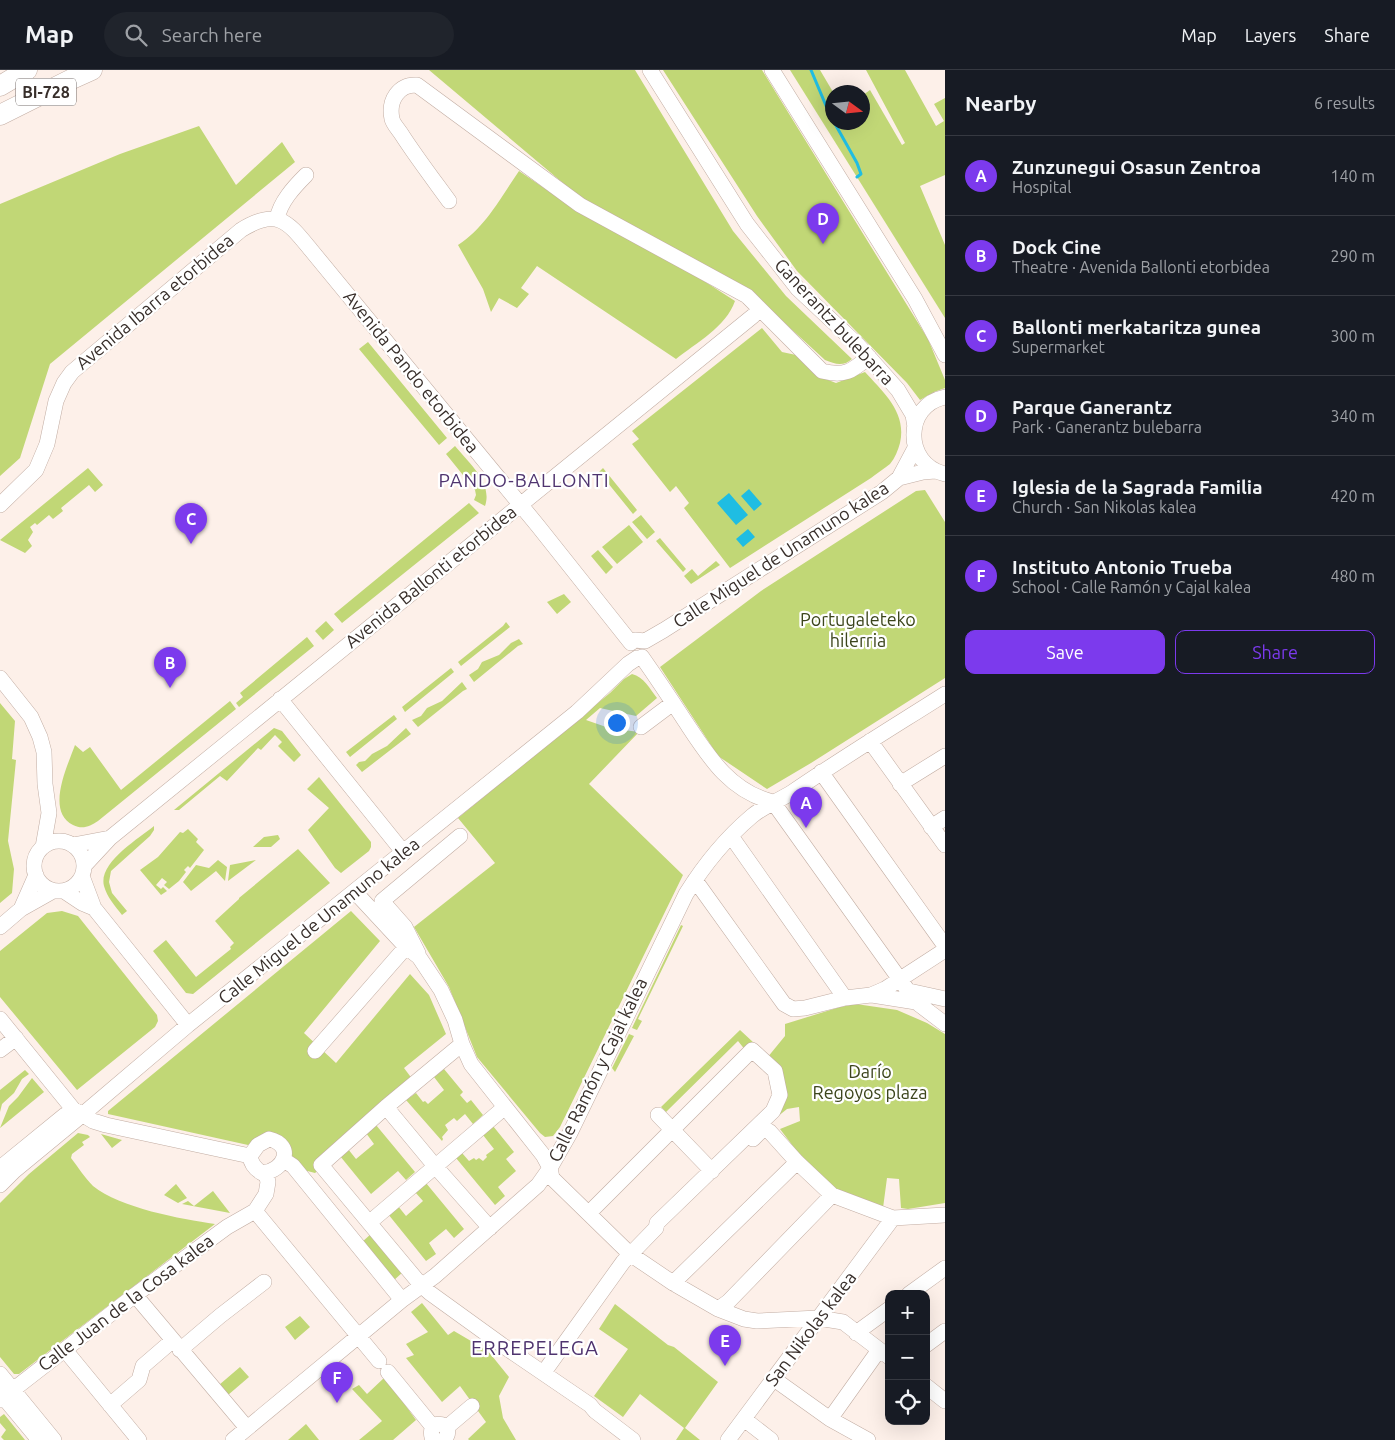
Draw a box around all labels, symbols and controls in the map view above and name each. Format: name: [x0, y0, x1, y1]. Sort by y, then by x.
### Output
search box: [104, 12, 454, 57]
text: Map: [25, 21, 74, 48]
icon: search: [122, 21, 150, 49]
text: Search here: [162, 24, 262, 46]
text: Map: [1181, 25, 1217, 45]
text: Layers: [1245, 25, 1296, 45]
text: Share: [1324, 25, 1370, 45]
road number: BI-728: [16, 78, 76, 106]
north arrow: [825, 85, 870, 130]
text: Nearby: [965, 91, 1036, 115]
text: 6 results: [1314, 94, 1375, 112]
text: Zunzunegui Osasun Zentroa: [1012, 156, 1261, 178]
text: A: [975, 167, 987, 185]
text: 140 m: [1330, 167, 1375, 185]
text: Hospital: [1012, 178, 1071, 196]
pin: D: [807, 203, 839, 244]
street label: Avenida Ibarra etorbidea: [72, 230, 237, 373]
text: Dock Cine: [1012, 236, 1101, 258]
text: B: [976, 247, 986, 265]
text: 290 m: [1330, 247, 1375, 265]
street label: Ganerantz bulebarra: [771, 254, 898, 389]
text: Theatre · Avenida Ballonti etorbidea: [1012, 258, 1270, 276]
street label: Avenida Pando etorbidea: [340, 286, 483, 457]
text: Ballonti merkataritza gunea: [1012, 316, 1261, 338]
text: C: [976, 327, 986, 345]
text: 300 m: [1330, 327, 1375, 345]
text: Supermarket: [1012, 338, 1105, 356]
text: Parque Ganerantz: [1012, 396, 1172, 418]
text: D: [975, 407, 987, 425]
text: 340 m: [1330, 407, 1375, 425]
text: Park · Ganerantz bulebarra: [1012, 418, 1202, 436]
district label: PANDO-BALLONTI: [438, 469, 610, 491]
text: Iglesia de la Sagrada Familia: [1012, 476, 1262, 498]
street label: Calle Miguel de Unamuno kalea: [669, 477, 892, 631]
text: E: [976, 487, 986, 505]
text: 420 m: [1330, 487, 1375, 505]
text: Church · San Nikolas kalea: [1012, 498, 1196, 516]
street label: Avenida Ballonti etorbidea: [341, 501, 520, 651]
pin: C: [175, 503, 207, 544]
text: Instituto Antonio Trueba: [1012, 556, 1232, 578]
text: F: [977, 567, 986, 585]
text: 480 m: [1330, 567, 1375, 585]
text: School · Calle Ramón y Cajal kalea: [1012, 578, 1251, 596]
park label: Portugaleteko hilerria: [800, 609, 916, 650]
button: Save: [965, 630, 1165, 674]
button: Share: [1175, 630, 1375, 674]
pin: B: [154, 647, 186, 688]
your location: [604, 710, 630, 736]
pin: A: [790, 787, 822, 828]
street label: Calle Miguel de Unamuno kalea: [214, 833, 423, 1007]
street label: Calle Ramón y Cajal kalea: [544, 974, 650, 1165]
park label: Darío Regoyos plaza: [812, 1061, 928, 1102]
street label: Calle Juan de la Cosa kalea: [34, 1230, 217, 1375]
street label: San Nikolas kalea: [761, 1267, 860, 1389]
map controls: [885, 1290, 930, 1425]
button: +: [885, 1290, 930, 1335]
pin: E: [709, 1325, 741, 1366]
button: −: [885, 1335, 930, 1380]
district label: ERREPELEGA: [471, 1336, 599, 1359]
pin: F: [321, 1362, 353, 1403]
button: locate: [885, 1380, 930, 1425]

